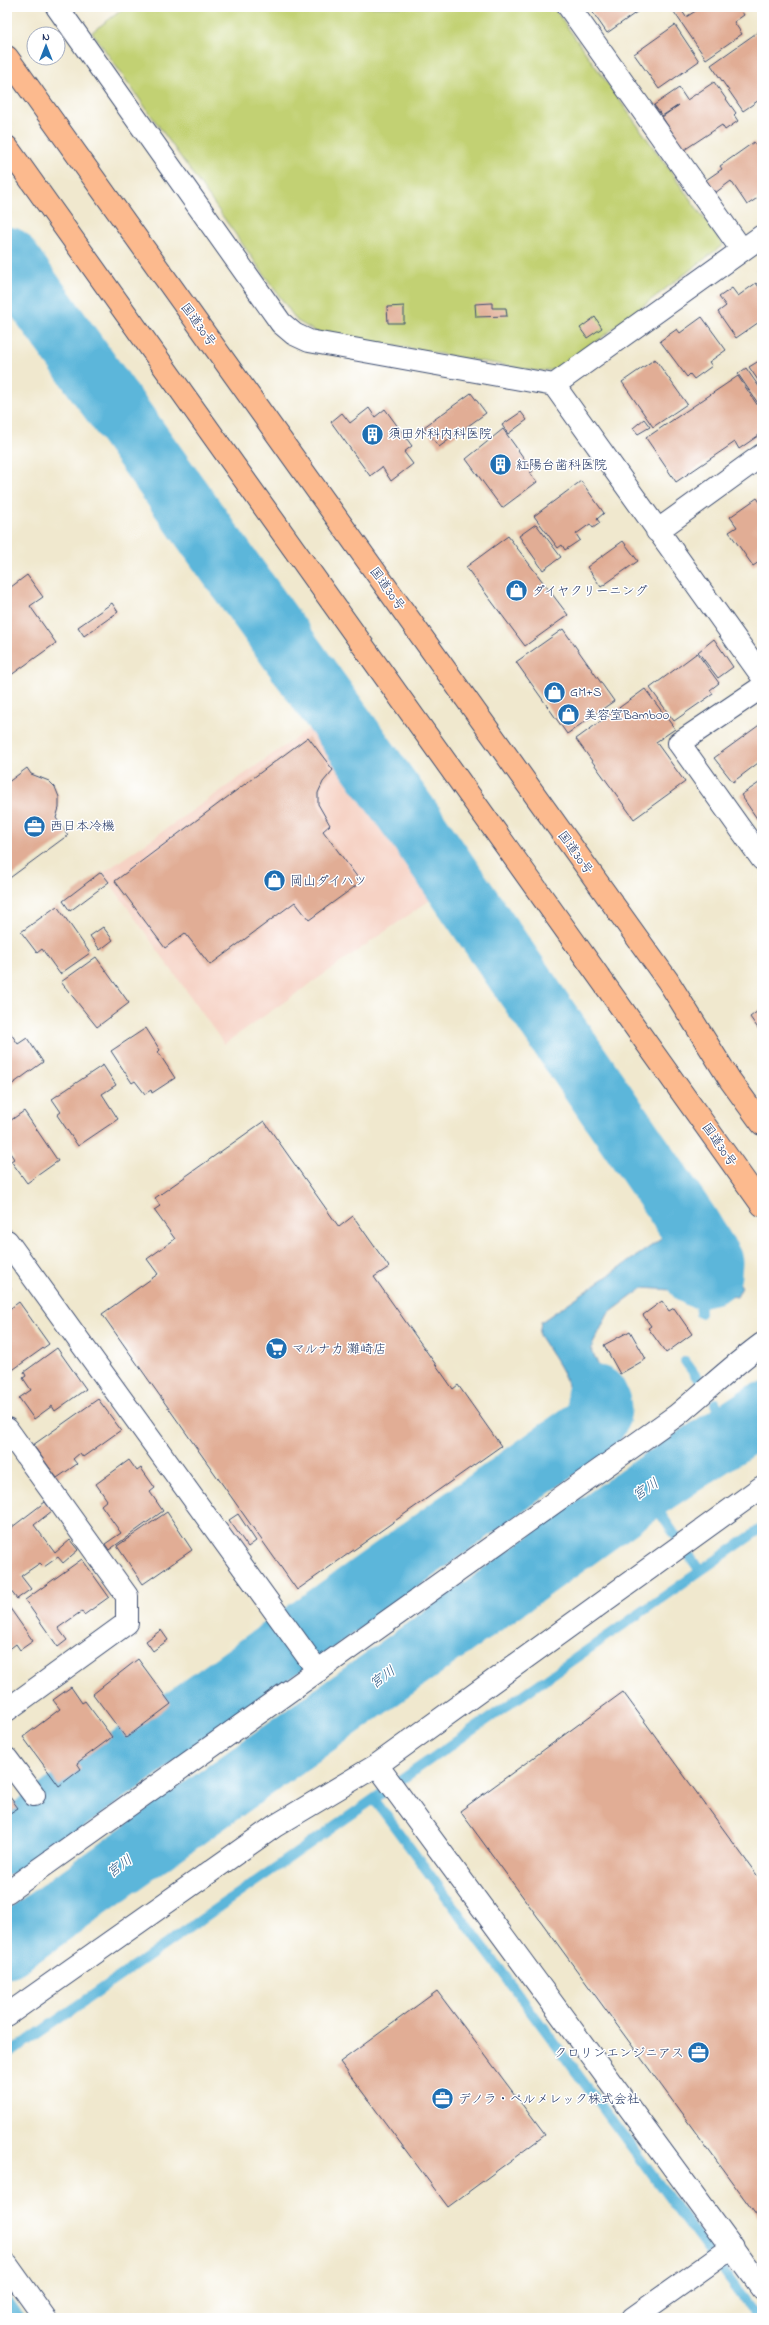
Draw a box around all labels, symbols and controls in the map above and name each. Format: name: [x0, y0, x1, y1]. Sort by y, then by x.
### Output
north arrow: [26, 26, 66, 66]
text: N: [42, 29, 50, 45]
street label: 国道30号: [176, 299, 220, 351]
building icon: 須田外科内科医院: [359, 421, 385, 447]
place label: 須田外科内科医院: [388, 425, 492, 444]
building icon: 紅陽台歯科医院: [487, 452, 513, 478]
place label: 紅陽台歯科医院: [516, 456, 607, 475]
street label: 国道30号: [365, 563, 409, 615]
shop icon: ダイヤクリーニング: [504, 578, 530, 604]
place label: ダイヤクリーニング: [532, 582, 648, 601]
shop icon: GM+S: [542, 679, 568, 705]
place label: GM+S: [570, 683, 601, 702]
shop icon: 美容室Bamboo: [555, 702, 581, 728]
place label: 美容室Bamboo: [584, 706, 669, 725]
office icon: 西日本冷機: [22, 813, 48, 839]
place label: 西日本冷機: [50, 817, 115, 836]
street label: 国道30号: [553, 827, 597, 879]
shop icon: 岡山ダイハツ: [262, 868, 288, 894]
place label: 岡山ダイハツ: [290, 872, 367, 891]
street label: 国道30号: [697, 1119, 741, 1171]
supermarket icon: マルナカ 灘崎店: [263, 1336, 289, 1362]
place label: マルナカ 灘崎店: [292, 1340, 386, 1359]
water label: 宮川: [629, 1473, 663, 1507]
water label: 宮川: [366, 1661, 400, 1695]
water label: 宮川: [103, 1850, 137, 1884]
office icon: クロリンエンジニアス: [686, 2040, 712, 2066]
place label: クロリンエンジニアス: [554, 2044, 684, 2063]
office icon: デノラ・ペルメレック株式会社: [430, 2086, 456, 2112]
place label: デノラ・ペルメレック株式会社: [458, 2090, 640, 2109]

